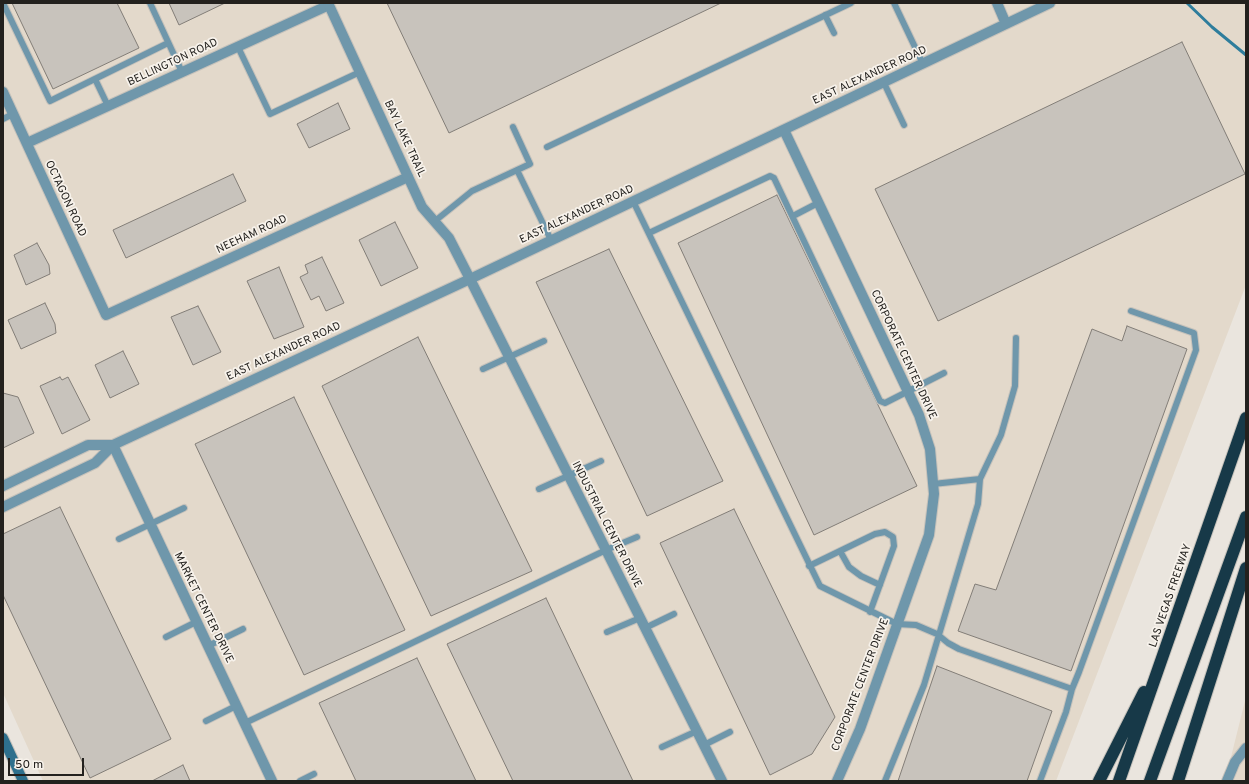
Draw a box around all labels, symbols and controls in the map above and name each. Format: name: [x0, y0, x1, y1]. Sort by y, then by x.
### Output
street label: BELLINGTON ROAD: [126, 36, 220, 90]
street label: EAST ALEXANDER ROAD: [811, 44, 929, 108]
street label: BAY LAKE TRAIL: [381, 99, 427, 179]
street label: OCTAGON ROAD: [42, 159, 88, 239]
street label: EAST ALEXANDER ROAD: [518, 183, 636, 247]
street label: NEEHAM ROAD: [215, 213, 289, 257]
street label: CORPORATE CENTER DRIVE: [867, 288, 939, 422]
street label: EAST ALEXANDER ROAD: [225, 320, 343, 384]
street label: INDUSTRIAL CENTER DRIVE: [568, 460, 644, 590]
street label: LAS VEGAS FREEWAY: [1147, 543, 1195, 649]
street label: MARKET CENTER DRIVE: [170, 551, 236, 665]
street label: CORPORATE CENTER DRIVE: [830, 617, 892, 753]
scale bar: [10, 750, 86, 776]
text: 50 m: [15, 757, 43, 773]

